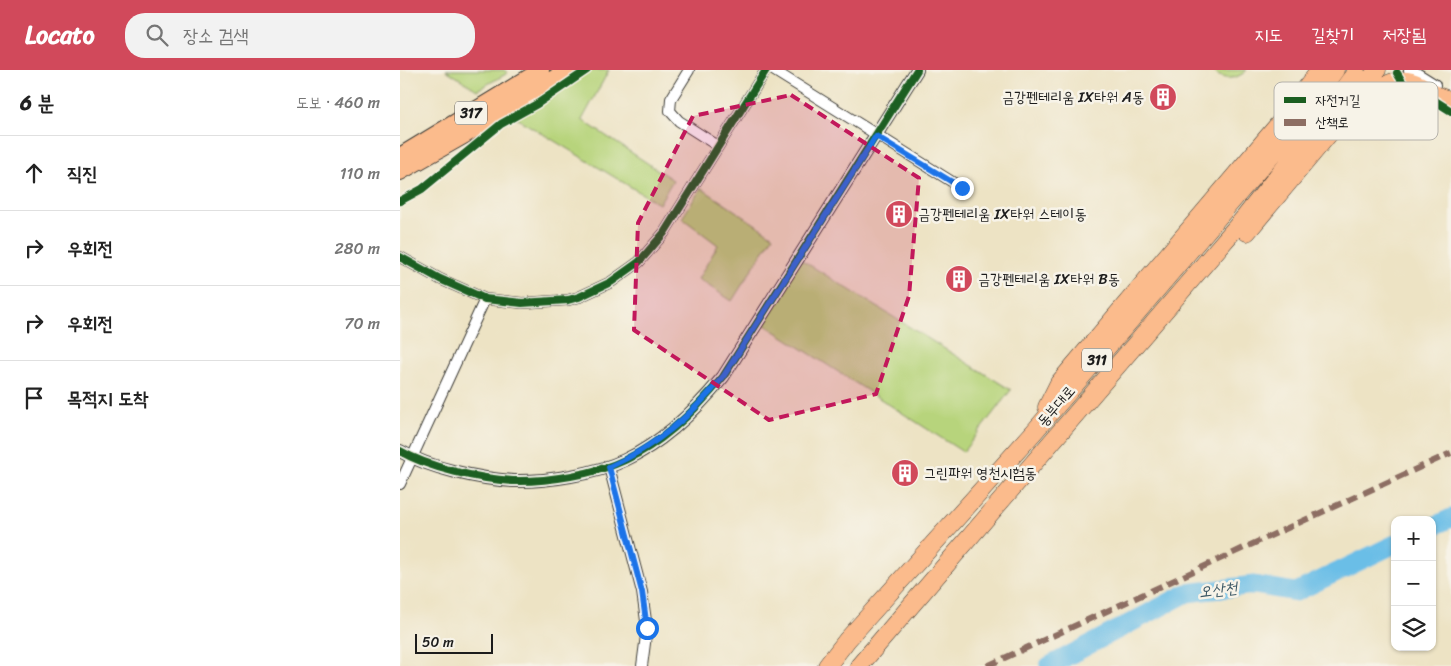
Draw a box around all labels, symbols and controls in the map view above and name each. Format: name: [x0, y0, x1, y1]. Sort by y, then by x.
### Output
search box: [125, 13, 475, 58]
text: Locato: [25, 14, 95, 56]
text: 장소 검색: [183, 19, 249, 52]
text: 지도: [1254, 19, 1283, 51]
text: 길찾기: [1311, 19, 1355, 51]
text: 저장됨: [1383, 19, 1426, 51]
icon: search: [143, 21, 171, 49]
building icon: 금강펜테리움 IX타워 A동: [1148, 82, 1178, 112]
legend: [1274, 82, 1438, 140]
text: 6 분: [20, 84, 54, 122]
place label: 금강펜테리움 IX타워 A동: [1002, 84, 1144, 110]
text: 도보 · 460 m: [296, 88, 380, 117]
text: 자전거길: [1315, 88, 1361, 113]
road number: 317: [455, 102, 487, 124]
text: 산책로: [1315, 110, 1349, 135]
text: 직진: [67, 157, 98, 190]
icon: ahead: [20, 159, 48, 187]
text: 110 m: [340, 159, 380, 188]
route end: [951, 177, 974, 200]
building icon: 금강펜테리움 IX타워 스테이동: [884, 199, 914, 229]
place label: 금강펜테리움 IX타워 스테이동: [918, 201, 1086, 227]
text: 우회전: [67, 232, 113, 265]
icon: right: [20, 234, 48, 262]
text: 280 m: [335, 234, 380, 263]
building icon: 금강펜테리움 IX타워 B동: [944, 264, 974, 294]
place label: 금강펜테리움 IX타워 B동: [978, 266, 1120, 292]
text: 우회전: [67, 307, 113, 340]
icon: right: [20, 309, 48, 337]
text: 70 m: [344, 309, 380, 338]
road number: 311: [1082, 348, 1112, 372]
street label: 동부대로: [1030, 379, 1082, 433]
text: 목적지 도착: [67, 382, 148, 415]
icon: arrive: [20, 384, 48, 412]
building icon: 그린파워 영천시험동: [890, 458, 920, 488]
place label: 그린파워 영천시험동: [924, 460, 1037, 486]
map controls: [1391, 516, 1436, 651]
button: +: [1391, 516, 1436, 561]
button: −: [1391, 561, 1436, 606]
water label: 오산천: [1197, 572, 1241, 606]
button: layers: [1391, 606, 1436, 651]
route start: [636, 617, 659, 640]
text: 50 m: [422, 630, 454, 655]
scale bar: [415, 631, 492, 654]

